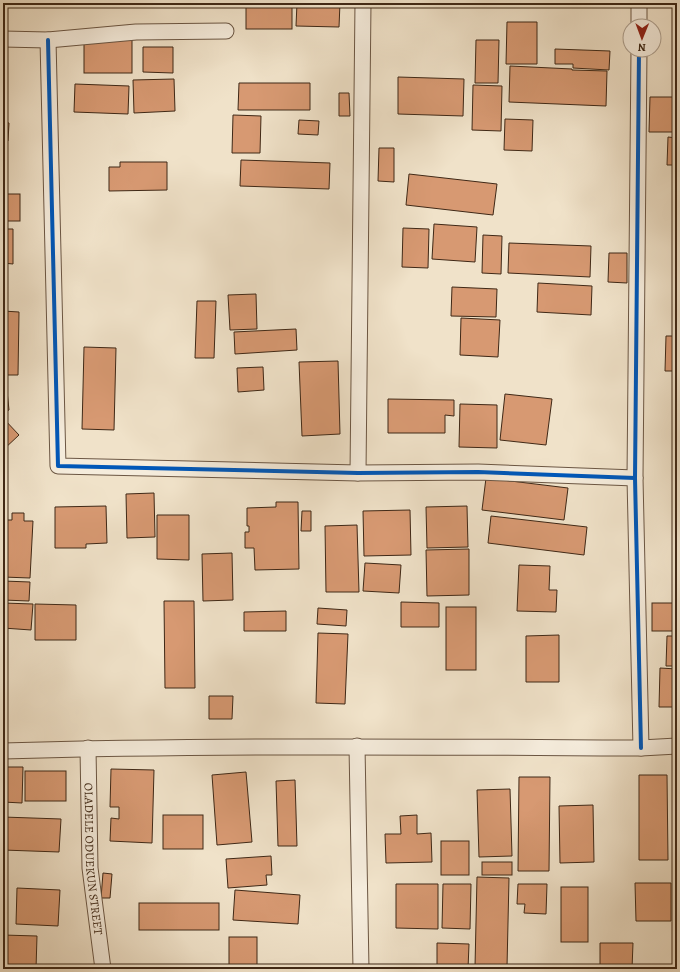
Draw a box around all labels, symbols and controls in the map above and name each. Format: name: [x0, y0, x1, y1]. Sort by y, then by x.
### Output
north arrow: [622, 18, 662, 58]
text: N: [638, 40, 646, 55]
street label: OLADELE ODUEKUN STREET: [81, 783, 107, 936]

